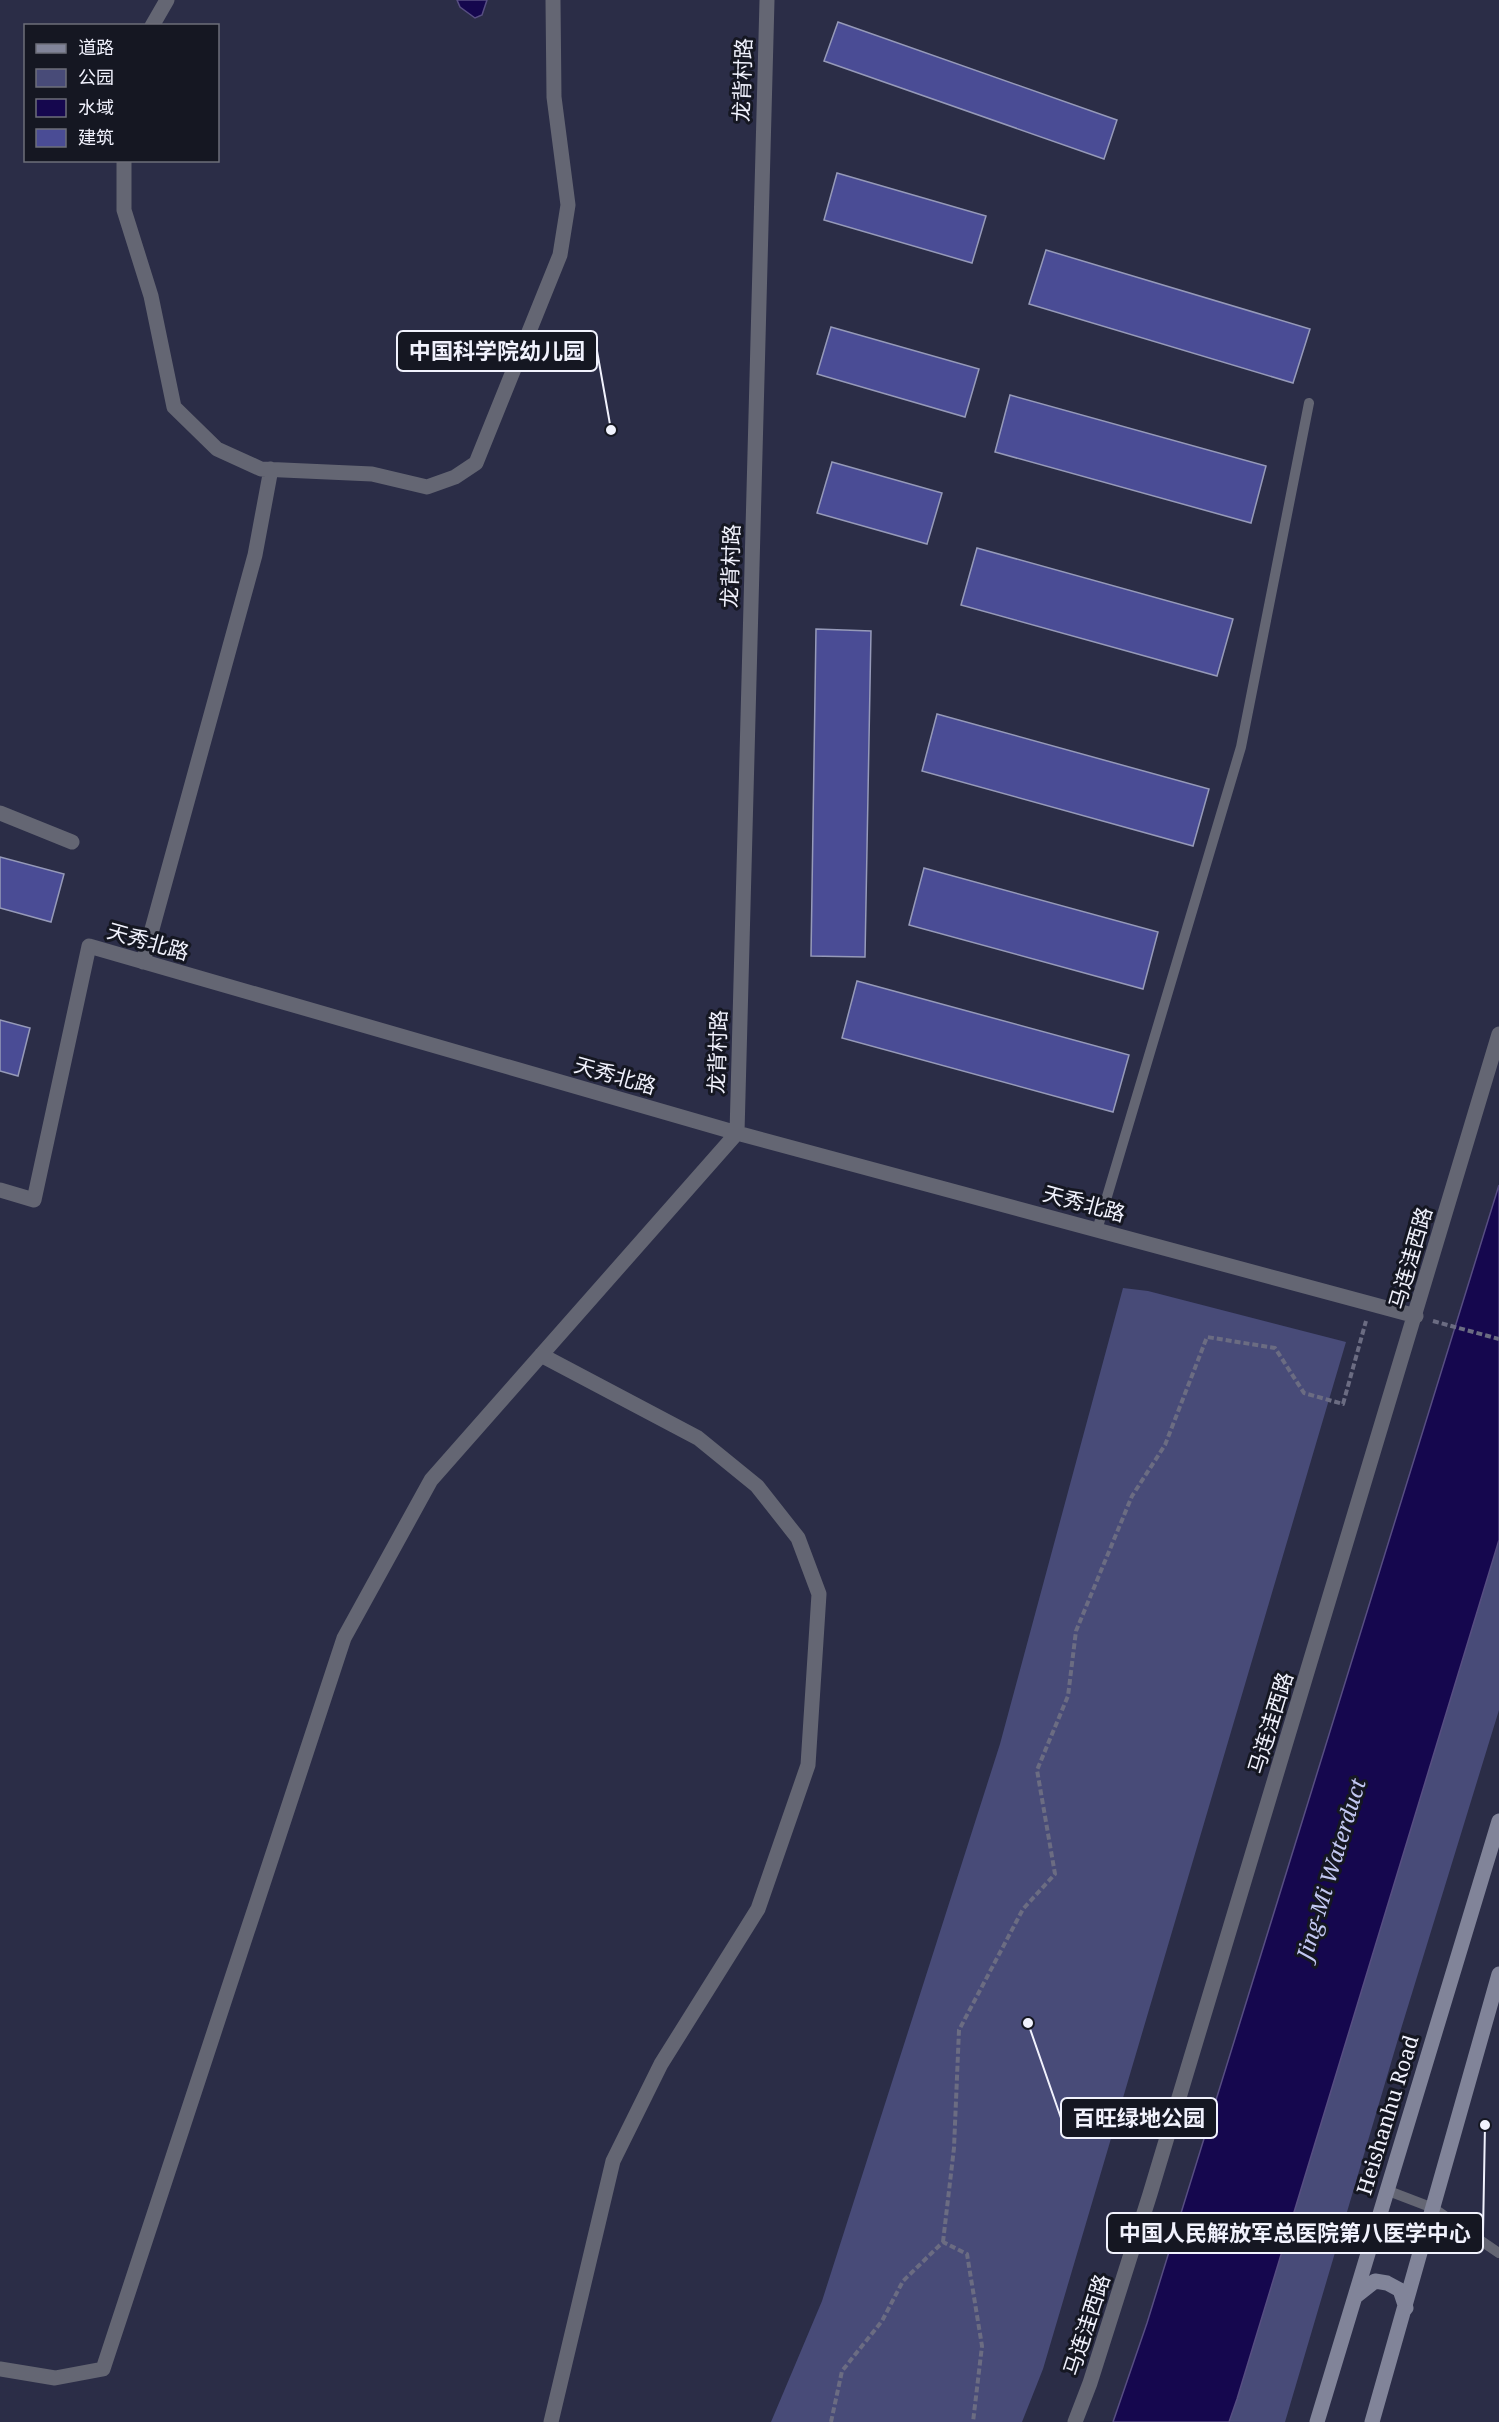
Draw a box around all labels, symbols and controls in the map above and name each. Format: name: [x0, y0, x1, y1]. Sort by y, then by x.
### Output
legend: [24, 24, 219, 162]
text: 道路: [78, 35, 114, 59]
street label: 龙背村路: [727, 38, 757, 122]
text: 公园: [78, 65, 114, 89]
text: 水域: [78, 95, 114, 119]
text: 建筑: [78, 125, 114, 149]
callout: 中国科学院幼儿园: [397, 331, 597, 371]
text: 中国科学院幼儿园: [409, 335, 585, 365]
street label: 龙背村路: [715, 524, 745, 608]
street label: 天秀北路: [104, 916, 193, 966]
street label: 龙背村路: [702, 1010, 732, 1094]
street label: 天秀北路: [571, 1050, 660, 1100]
street label: 天秀北路: [1040, 1179, 1128, 1227]
street label: 马连洼西路: [1382, 1203, 1438, 1312]
street label: 马连洼西路: [1241, 1668, 1299, 1777]
water label: Jing-Mi Waterduct: [1287, 1774, 1372, 1967]
street label: Heishanhu Road: [1349, 2031, 1425, 2198]
callout: 百旺绿地公园: [1061, 2098, 1217, 2138]
text: 百旺绿地公园: [1073, 2102, 1205, 2132]
callout: 中国人民解放军总医院第八医学中心: [1107, 2213, 1483, 2253]
text: 中国人民解放军总医院第八医学中心: [1119, 2217, 1471, 2247]
street label: 马连洼西路: [1057, 2270, 1116, 2379]

